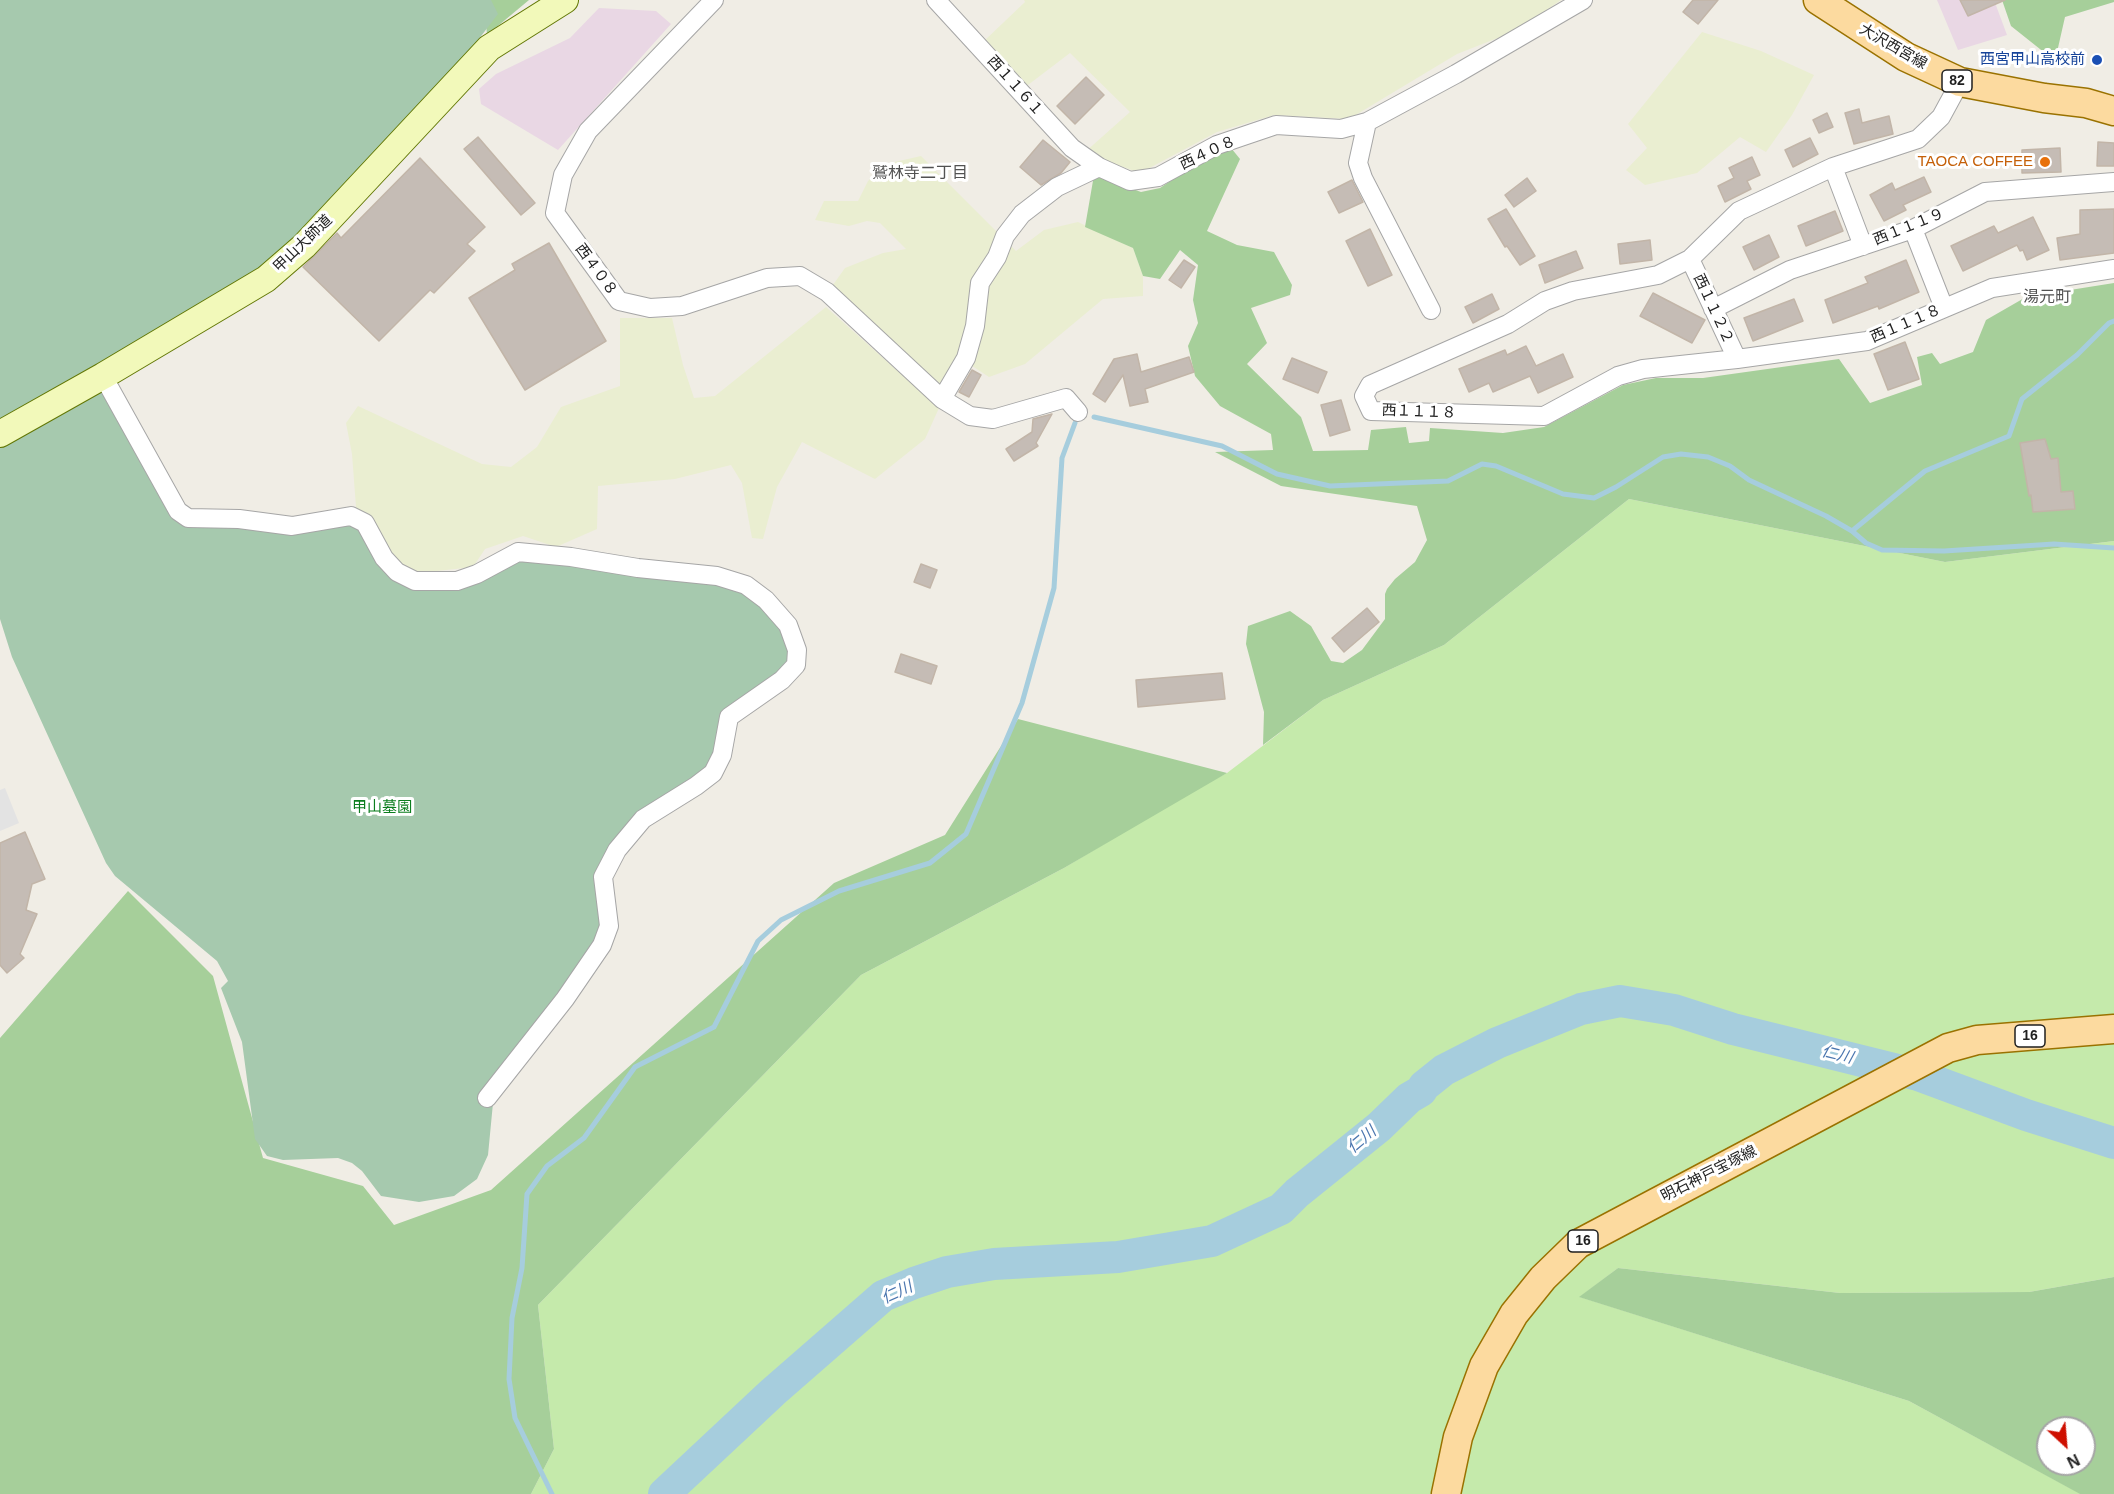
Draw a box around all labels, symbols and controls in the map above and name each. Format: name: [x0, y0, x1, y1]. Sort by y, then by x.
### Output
street label: 大沢西宮線: [1856, 20, 1930, 74]
place label: 西宮甲山高校前: [1980, 51, 2085, 69]
street label: 西１１６１: [983, 52, 1047, 120]
marker: 西宮甲山高校前: [2090, 53, 2104, 67]
road number: 82: [1942, 70, 1972, 92]
street label: 西４０８: [1177, 132, 1239, 174]
place label: TAOCA COFFEE: [1917, 153, 2033, 171]
marker: TAOCA COFFEE: [2038, 155, 2052, 169]
district label: 鷲林寺二丁目: [872, 164, 968, 184]
street label: 西１１１９: [1871, 205, 1947, 249]
street label: 甲山大師道: [270, 211, 336, 277]
street label: 西４０８: [571, 240, 621, 300]
street label: 西１１２２: [1689, 271, 1737, 347]
district label: 湯元町: [2023, 288, 2071, 308]
street label: 西１１１８: [1868, 301, 1944, 347]
street label: 西１１１８: [1381, 402, 1457, 422]
park label: 甲山墓園: [352, 799, 412, 817]
road number: 16: [2015, 1025, 2045, 1047]
water label: 仁川: [1819, 1042, 1855, 1068]
water label: 仁川: [1344, 1122, 1380, 1158]
street label: 明石神戸宝塚線: [1658, 1142, 1760, 1206]
road number: 16: [1568, 1230, 1598, 1252]
water label: 仁川: [878, 1278, 916, 1308]
north arrow: [2036, 1416, 2096, 1476]
text: N: [2064, 1451, 2082, 1471]

